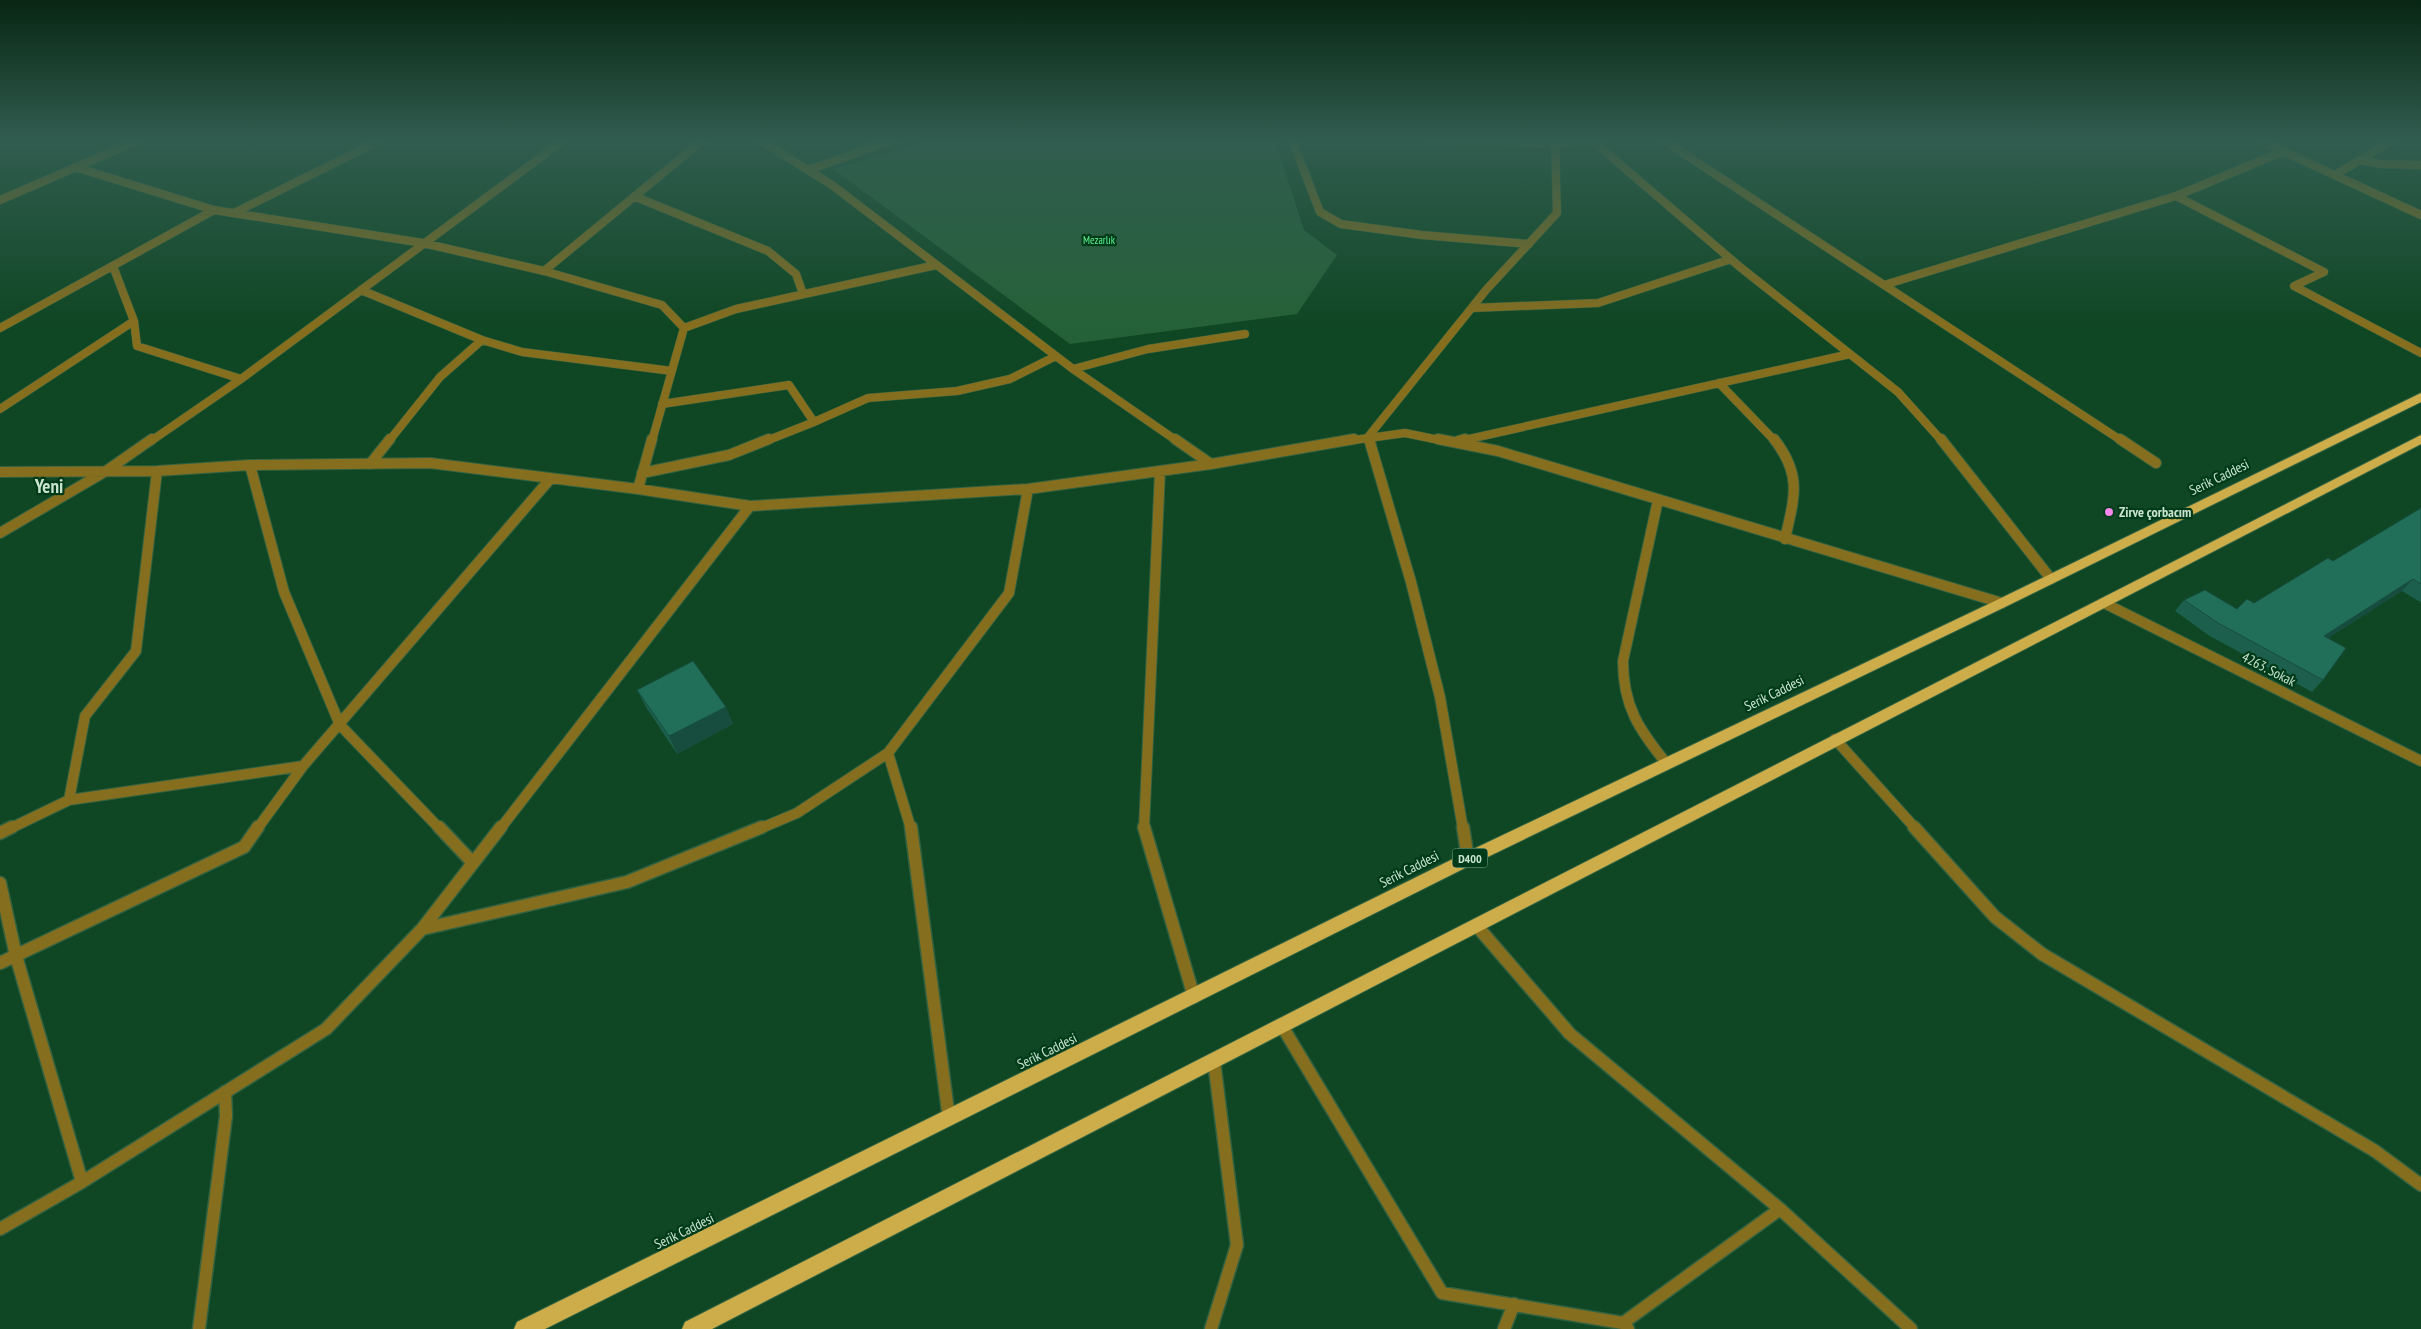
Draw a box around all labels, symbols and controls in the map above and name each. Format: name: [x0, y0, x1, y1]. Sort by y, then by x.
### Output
park label: Mezarlık: [1083, 233, 1116, 247]
street label: Serik Caddesi: [2186, 455, 2252, 499]
district label: Yeni: [34, 474, 63, 498]
place label: Zirve çorbacım: [2119, 503, 2191, 521]
marker: Zirve çorbacım: [2103, 506, 2115, 518]
street label: 4263. Sokak: [2239, 648, 2300, 690]
street label: Serik Caddesi: [1741, 671, 1807, 715]
street label: Serik Caddesi: [1376, 846, 1442, 892]
road number: D400: [1452, 848, 1488, 868]
street label: Serik Caddesi: [1014, 1029, 1080, 1073]
street label: Serik Caddesi: [651, 1209, 717, 1253]

